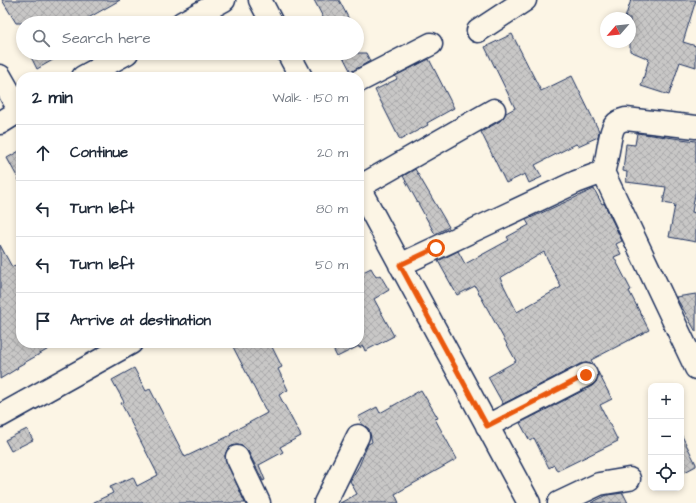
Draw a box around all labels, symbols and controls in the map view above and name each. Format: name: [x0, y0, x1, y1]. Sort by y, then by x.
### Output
north arrow: [600, 12, 636, 48]
search box: [16, 16, 364, 60]
icon: search: [30, 27, 52, 49]
text: Search here: [62, 28, 151, 49]
text: 2 min: [32, 86, 73, 110]
text: Walk · 150 m: [273, 89, 348, 107]
icon: ahead: [32, 142, 54, 164]
text: Continue: [70, 142, 128, 163]
text: 20 m: [317, 144, 348, 162]
icon: left: [32, 198, 54, 220]
text: Turn left: [70, 198, 134, 219]
text: 80 m: [316, 200, 348, 218]
route start: [427, 239, 445, 257]
icon: left: [32, 254, 54, 276]
text: Turn left: [70, 254, 134, 275]
text: 50 m: [315, 256, 348, 274]
icon: arrive: [32, 310, 54, 332]
text: Arrive at destination: [70, 310, 211, 331]
route end: [577, 366, 595, 384]
map controls: [648, 383, 684, 491]
button: +: [648, 383, 684, 419]
button: −: [648, 419, 684, 455]
button: locate: [648, 455, 684, 491]

